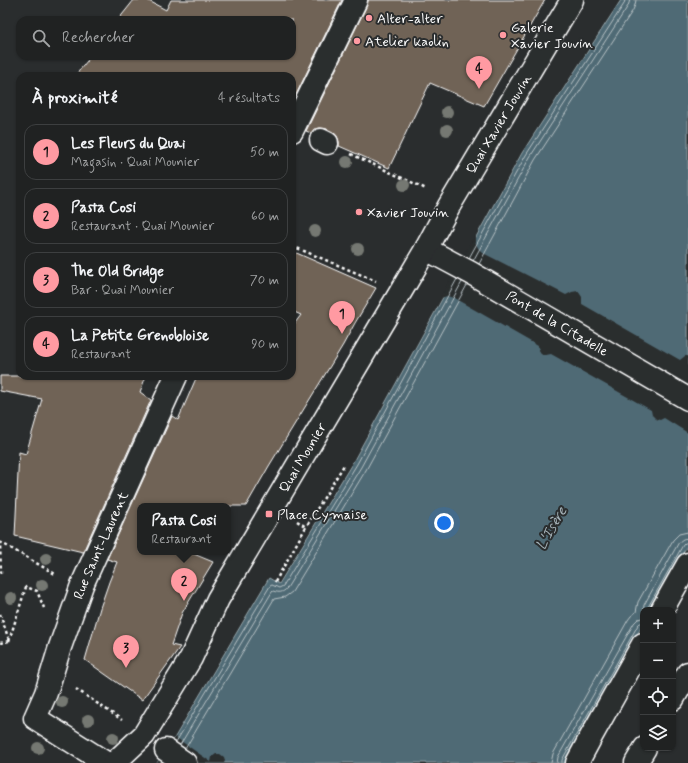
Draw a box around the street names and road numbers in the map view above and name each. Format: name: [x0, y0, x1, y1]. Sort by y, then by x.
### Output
street label: Quai Xavier Jouvin: [462, 71, 536, 177]
street label: Pont de la Citadelle: [502, 287, 612, 361]
street label: Quai Mounier: [275, 419, 331, 496]
street label: Rue Saint-Laurent: [70, 488, 133, 602]

